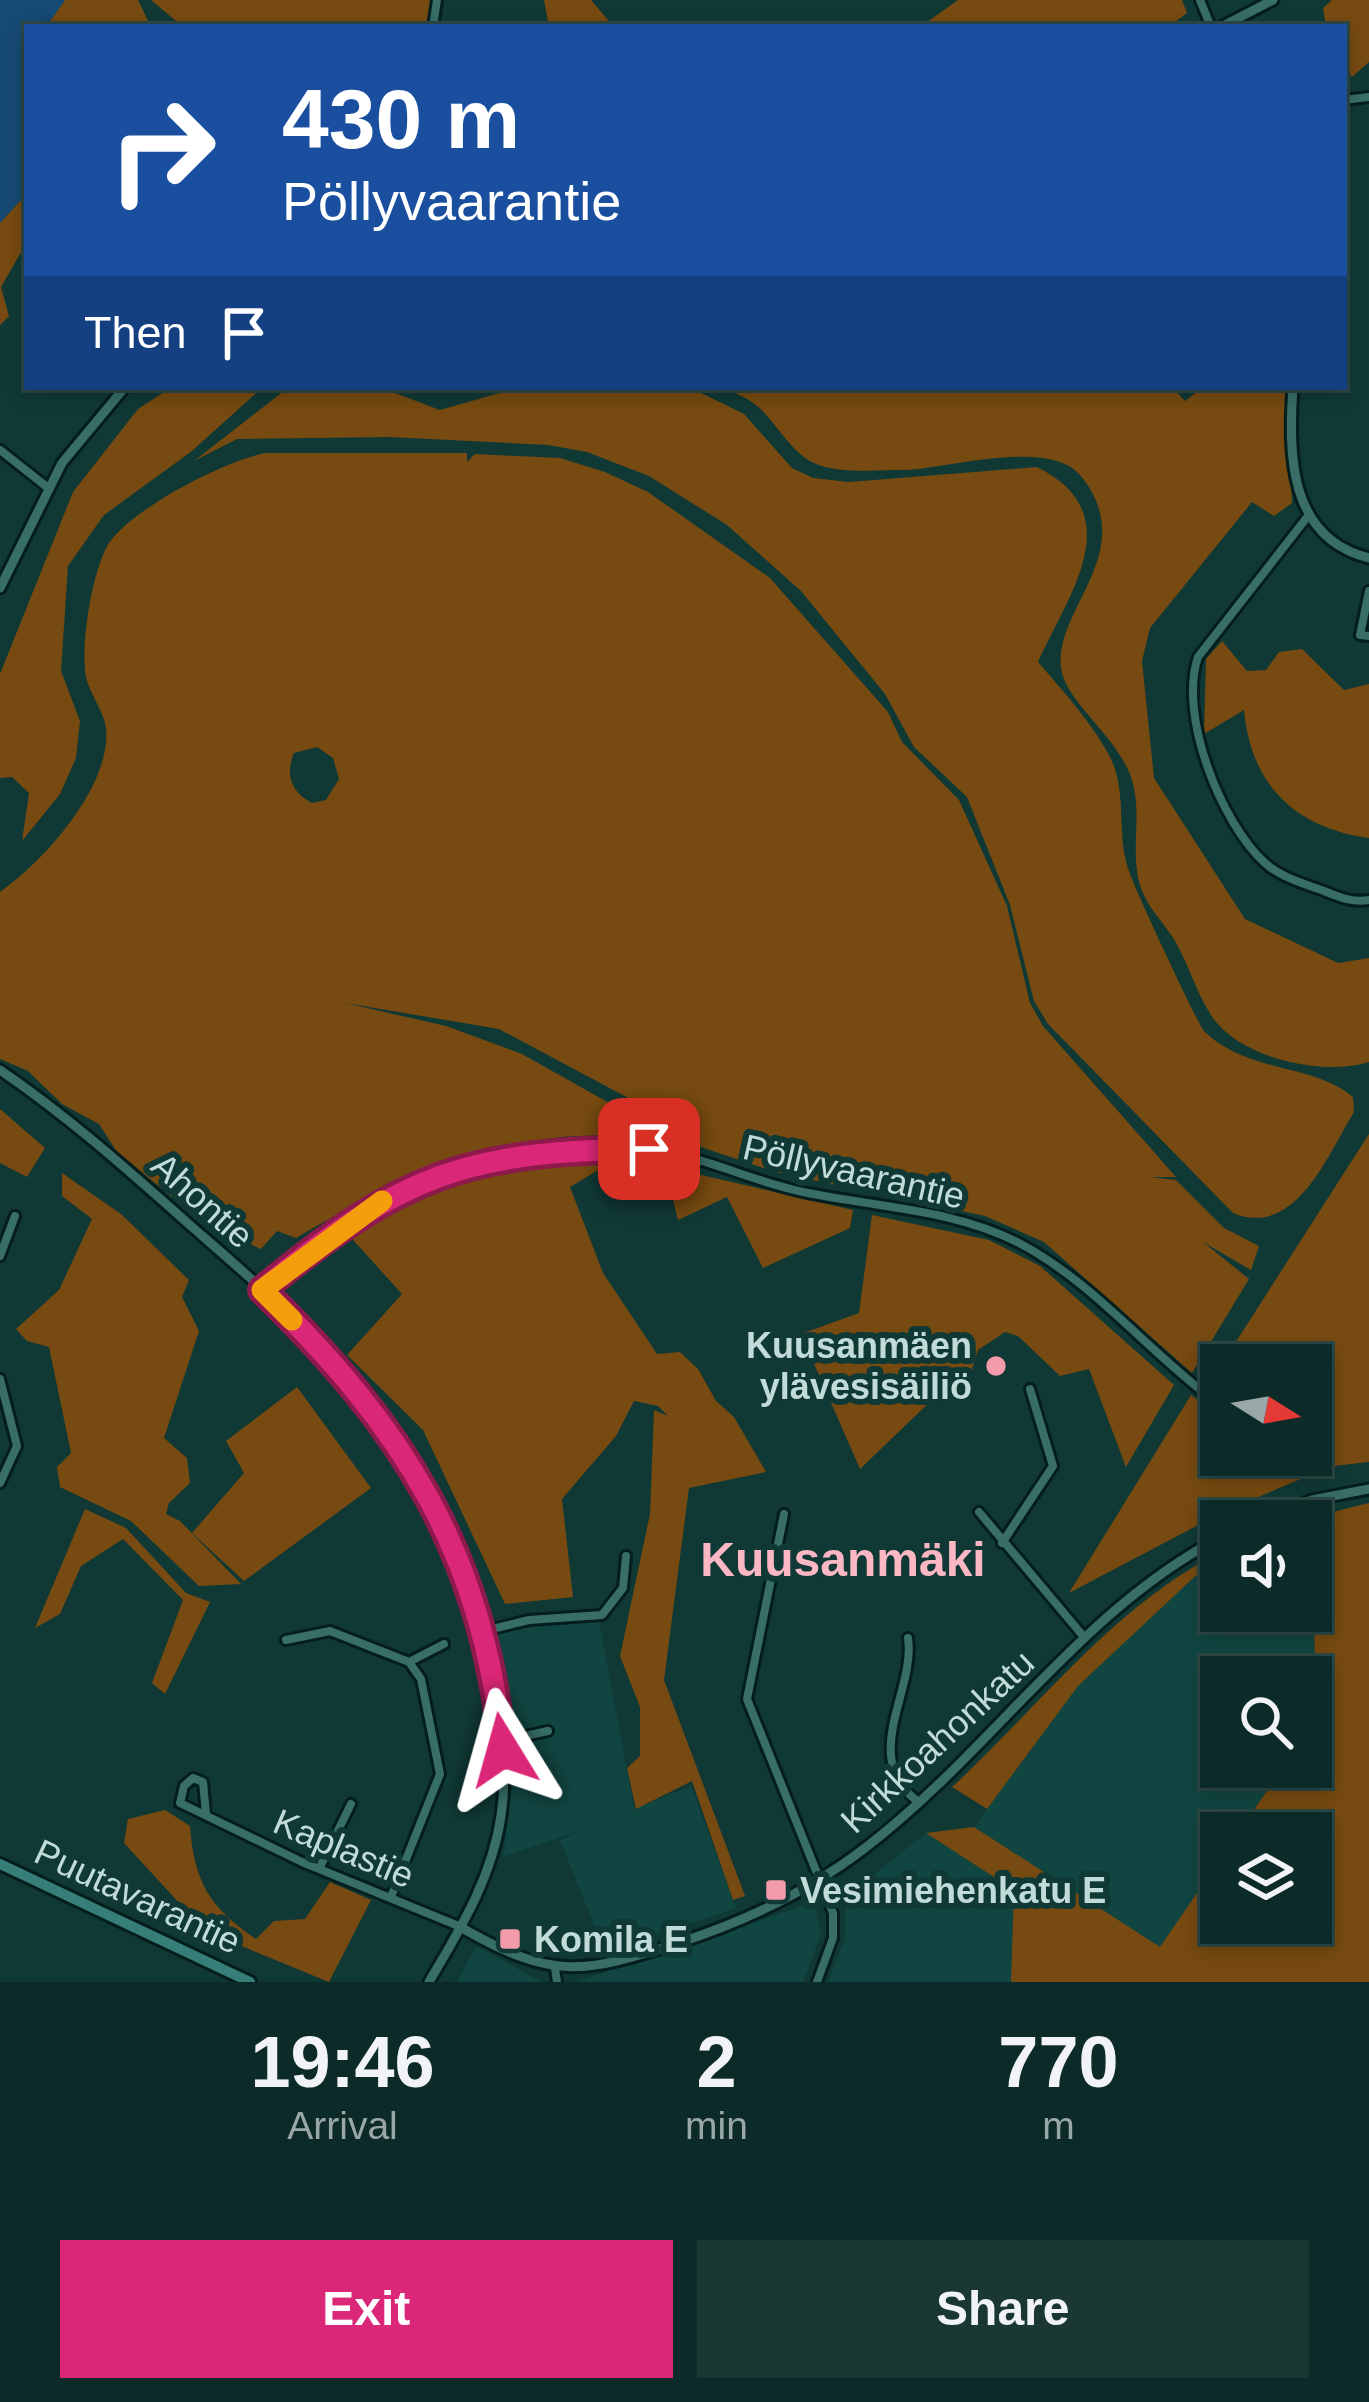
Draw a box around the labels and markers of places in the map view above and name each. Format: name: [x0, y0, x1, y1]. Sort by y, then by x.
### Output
pin: [598, 1098, 700, 1200]
place label: Kuusanmäen ylävesisäiliö: [746, 1325, 972, 1407]
marker: Kuusanmäen ylävesisäiliö: [983, 1353, 1009, 1379]
place label: Vesimiehenkatu E: [800, 1870, 1106, 1911]
marker: Vesimiehenkatu E: [763, 1877, 789, 1903]
place label: Komila E: [534, 1919, 688, 1960]
marker: Komila E: [497, 1926, 523, 1952]

